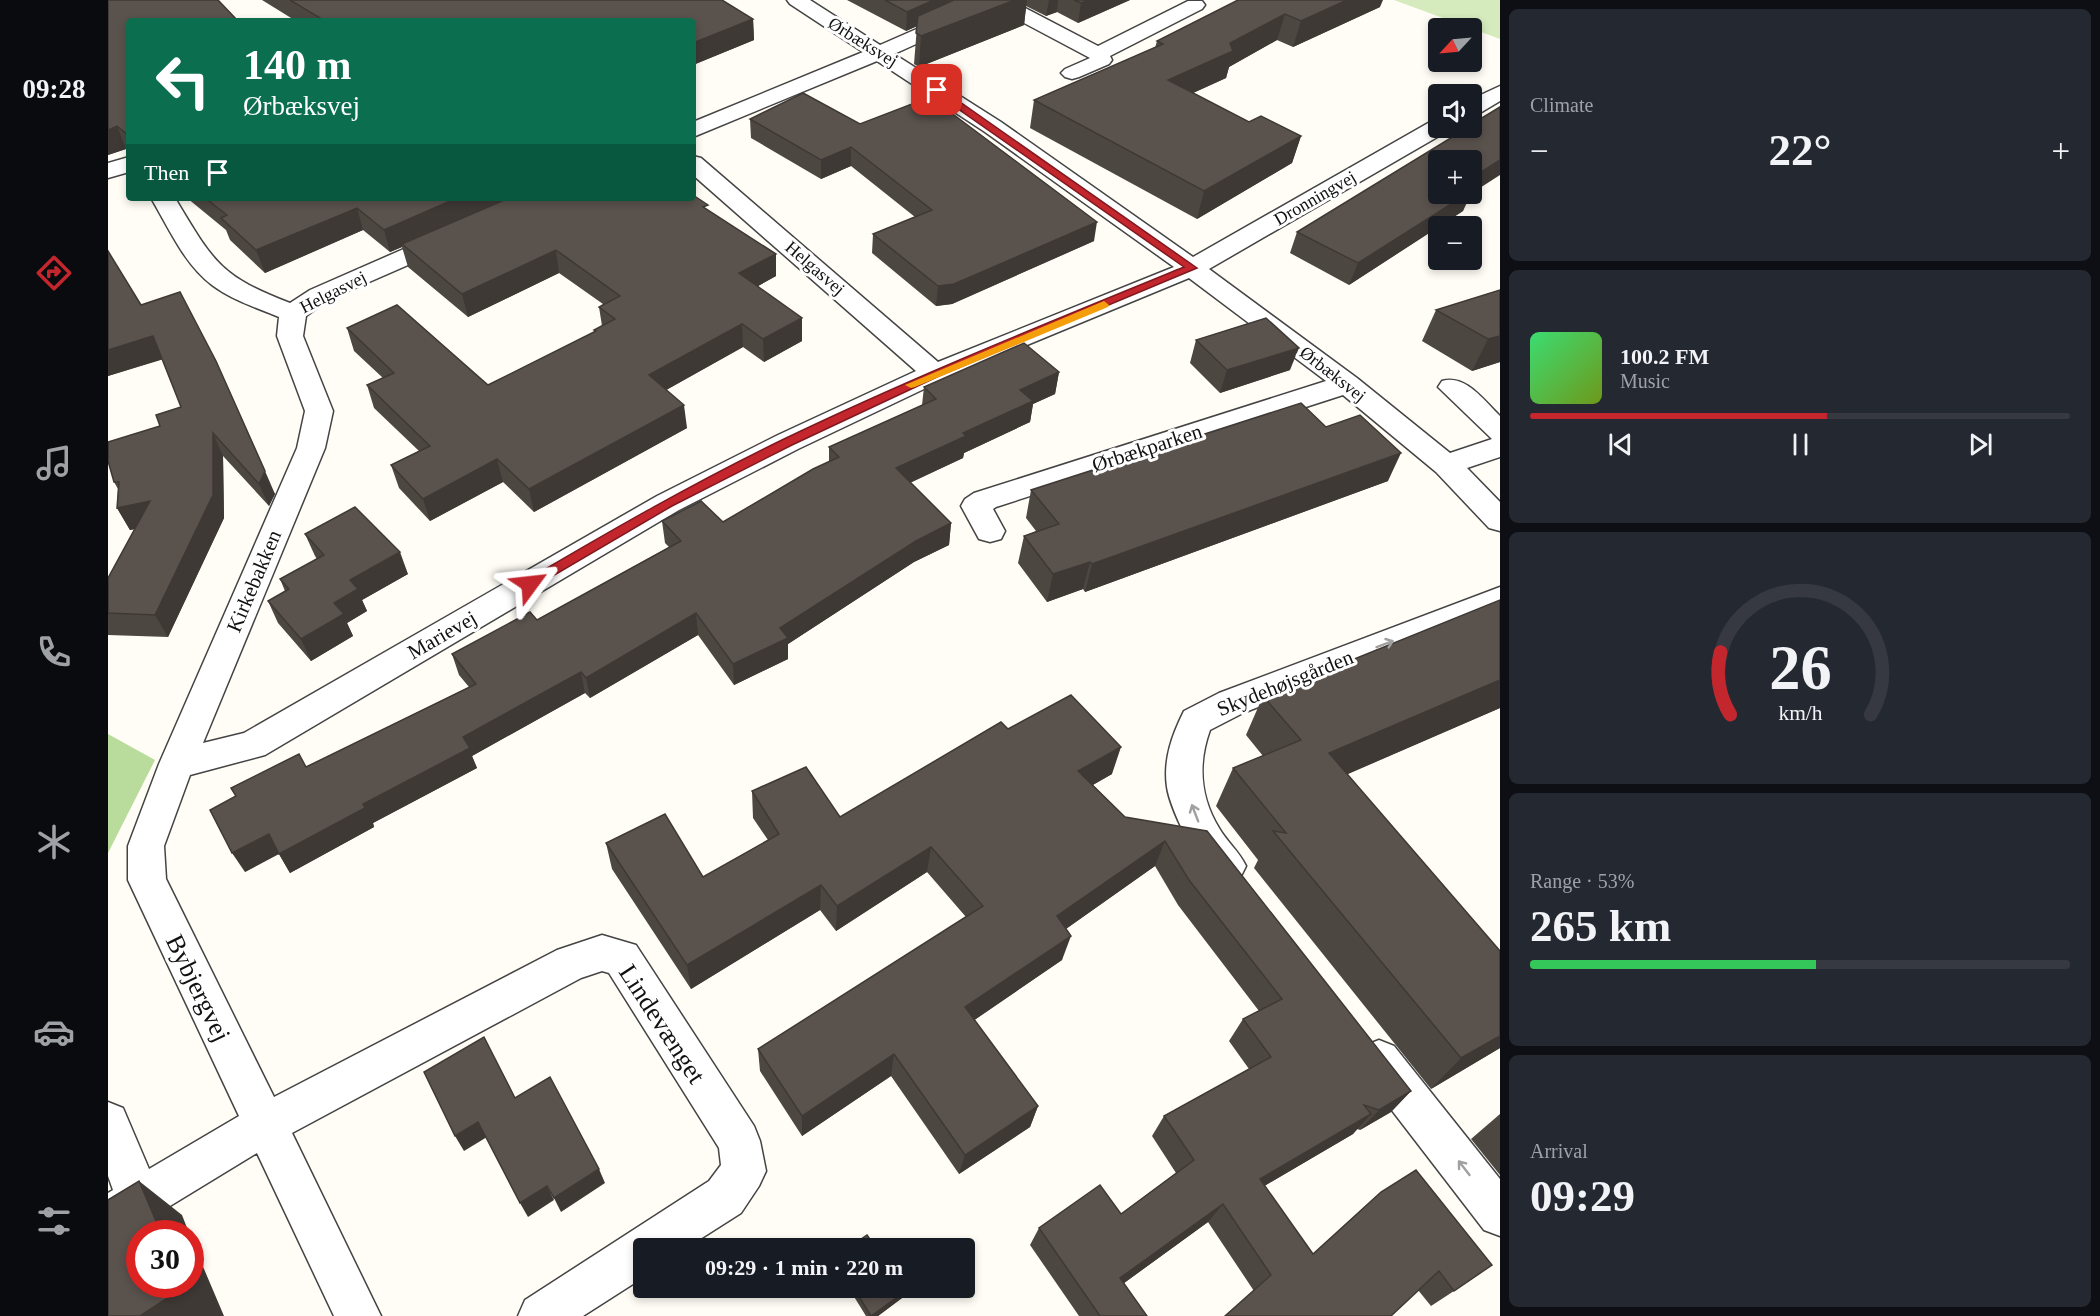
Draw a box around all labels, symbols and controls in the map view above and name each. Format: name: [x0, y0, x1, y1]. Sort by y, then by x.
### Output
street label: Ørbæksvej: [825, 13, 901, 71]
north arrow: [1428, 18, 1482, 72]
map controls: [1428, 18, 1482, 270]
icon: left: [144, 42, 222, 120]
text: 140 m: [243, 42, 352, 88]
pin: [911, 64, 962, 115]
icon: arrive: [920, 73, 953, 106]
text: 09:28: [23, 74, 86, 104]
button: sound: [1428, 84, 1482, 138]
text: Ørbæksvej: [243, 91, 360, 121]
text: Climate: [1530, 94, 1593, 116]
text: 22°: [1769, 125, 1832, 175]
text: −: [1530, 133, 1549, 169]
text: +: [2051, 133, 2070, 169]
button: +: [1428, 150, 1482, 204]
icon: arrive: [201, 156, 234, 189]
text: Then: [144, 160, 189, 185]
street label: Dronningvej: [1271, 167, 1359, 229]
button: −: [1428, 216, 1482, 270]
street label: Helgasvej: [781, 237, 849, 299]
icon: directions: [33, 252, 75, 294]
street label: Helgasvej: [296, 267, 370, 317]
street label: Ørbæksvej: [1296, 342, 1370, 406]
text: 100.2 FM: [1620, 344, 1709, 369]
text: Music: [1620, 370, 1670, 392]
street label: Ørbækparken: [1089, 419, 1206, 477]
icon: previous: [1604, 428, 1637, 461]
icon: pause: [1784, 428, 1817, 461]
icon: next: [1964, 428, 1997, 461]
icon: music: [33, 442, 75, 484]
street label: Kirkebakken: [222, 526, 286, 636]
position arrow: [498, 552, 562, 616]
street label: Marievej: [403, 606, 481, 664]
icon: phone: [33, 631, 75, 673]
text: 26: [1769, 633, 1831, 702]
one-way arrow: [1375, 637, 1394, 648]
street label: Skydehøjsgården: [1213, 645, 1357, 721]
text: km/h: [1778, 701, 1822, 725]
one-way arrow: [1188, 804, 1199, 823]
icon: climate: [33, 821, 75, 863]
text: Range · 53%: [1530, 870, 1634, 892]
text: 265 km: [1530, 901, 1671, 951]
street label: Bybjergvej: [160, 930, 236, 1046]
street label: Lindevænget: [613, 959, 712, 1089]
icon: car: [33, 1011, 75, 1053]
text: Arrival: [1530, 1140, 1588, 1162]
one-way arrow: [1457, 1161, 1470, 1177]
text: 09:29: [1530, 1171, 1635, 1221]
icon: filters: [33, 1200, 75, 1242]
speed limit sign: 30: [126, 1220, 204, 1298]
text: 09:29 · 1 min · 220 m: [705, 1255, 903, 1280]

